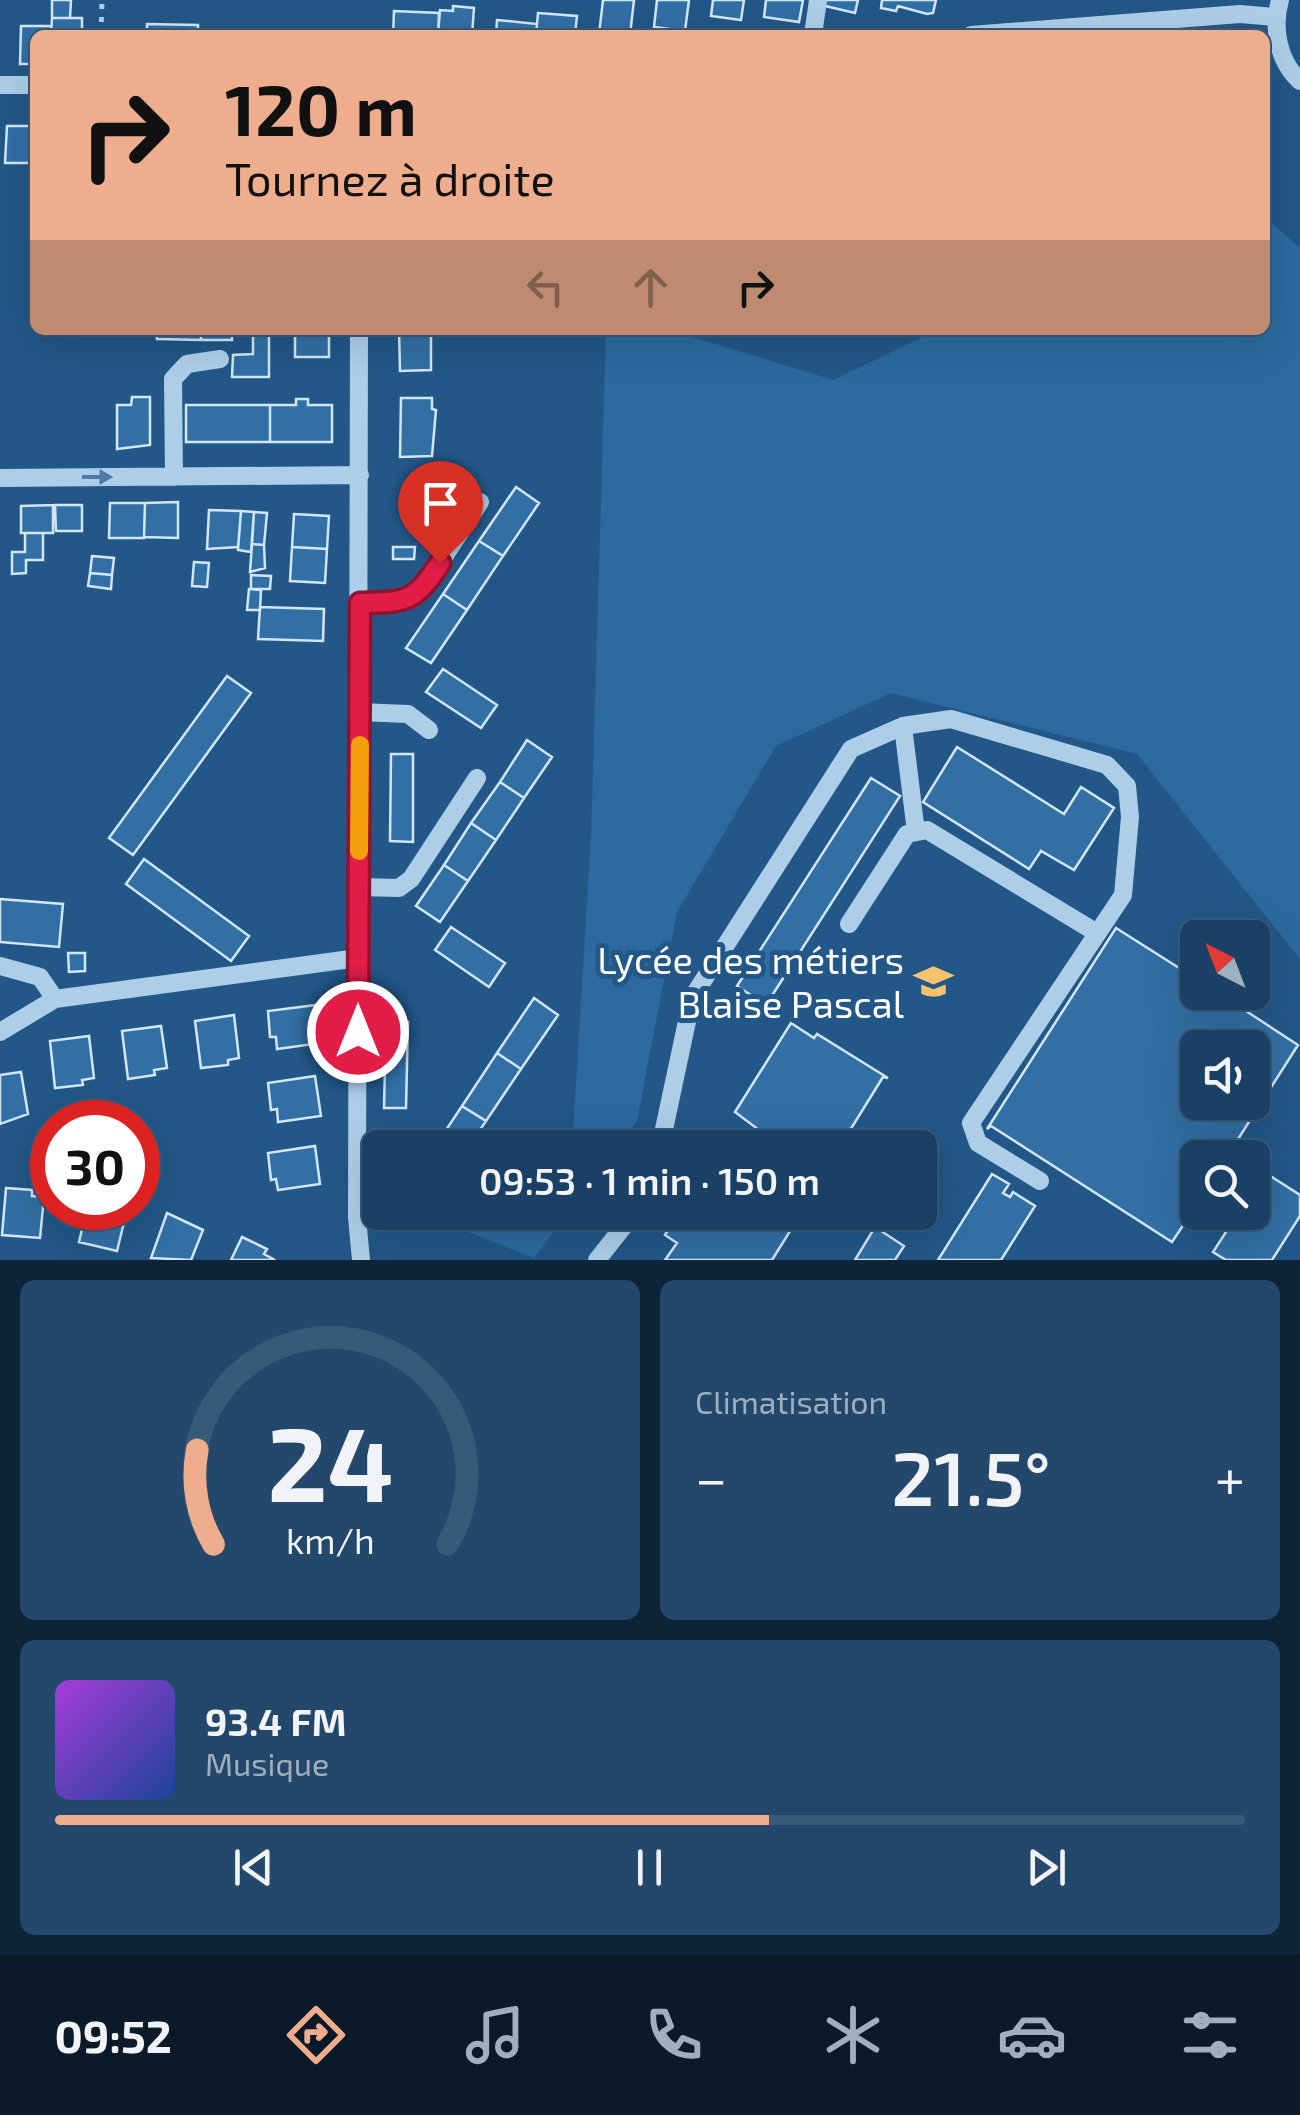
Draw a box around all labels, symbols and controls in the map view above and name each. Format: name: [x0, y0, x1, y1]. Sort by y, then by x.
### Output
text: 120 m: [225, 66, 417, 150]
icon: right: [60, 70, 190, 200]
text: Tournez à droite: [225, 151, 555, 205]
icon: left: [518, 260, 573, 315]
icon: ahead: [623, 260, 678, 315]
icon: right: [728, 260, 783, 315]
pin: [398, 461, 483, 564]
one-way arrow: [82, 469, 114, 485]
icon: arrive: [413, 476, 468, 531]
north arrow: [1180, 920, 1270, 1010]
map controls: [1180, 920, 1270, 1230]
place label: Lycée des métiers Blaise Pascal: [597, 936, 904, 1026]
school or university icon: Lycée des métiers Blaise Pascal: [913, 960, 955, 1002]
position arrow: [306, 980, 410, 1084]
button: sound: [1180, 1030, 1270, 1120]
speed limit sign: 30: [30, 1100, 160, 1230]
button: search: [1180, 1140, 1270, 1230]
text: 09:53 · 1 min · 150 m: [479, 1157, 820, 1203]
text: Climatisation: [695, 1382, 887, 1420]
text: 24: [267, 1398, 393, 1523]
text: 21.5°: [891, 1431, 1051, 1521]
text: −: [695, 1444, 727, 1510]
text: +: [1215, 1444, 1245, 1510]
text: km/h: [286, 1518, 374, 1561]
text: 93.4 FM: [205, 1698, 346, 1744]
text: Musique: [205, 1744, 329, 1782]
icon: previous: [226, 1840, 281, 1895]
icon: pause: [622, 1840, 677, 1895]
icon: next: [1019, 1840, 1074, 1895]
icon: directions: [281, 2000, 351, 2070]
icon: music: [460, 2000, 530, 2070]
icon: phone: [639, 2000, 709, 2070]
icon: climate: [818, 2000, 888, 2070]
icon: car: [997, 2000, 1067, 2070]
icon: filters: [1175, 2000, 1245, 2070]
text: 09:52: [54, 2008, 172, 2062]

